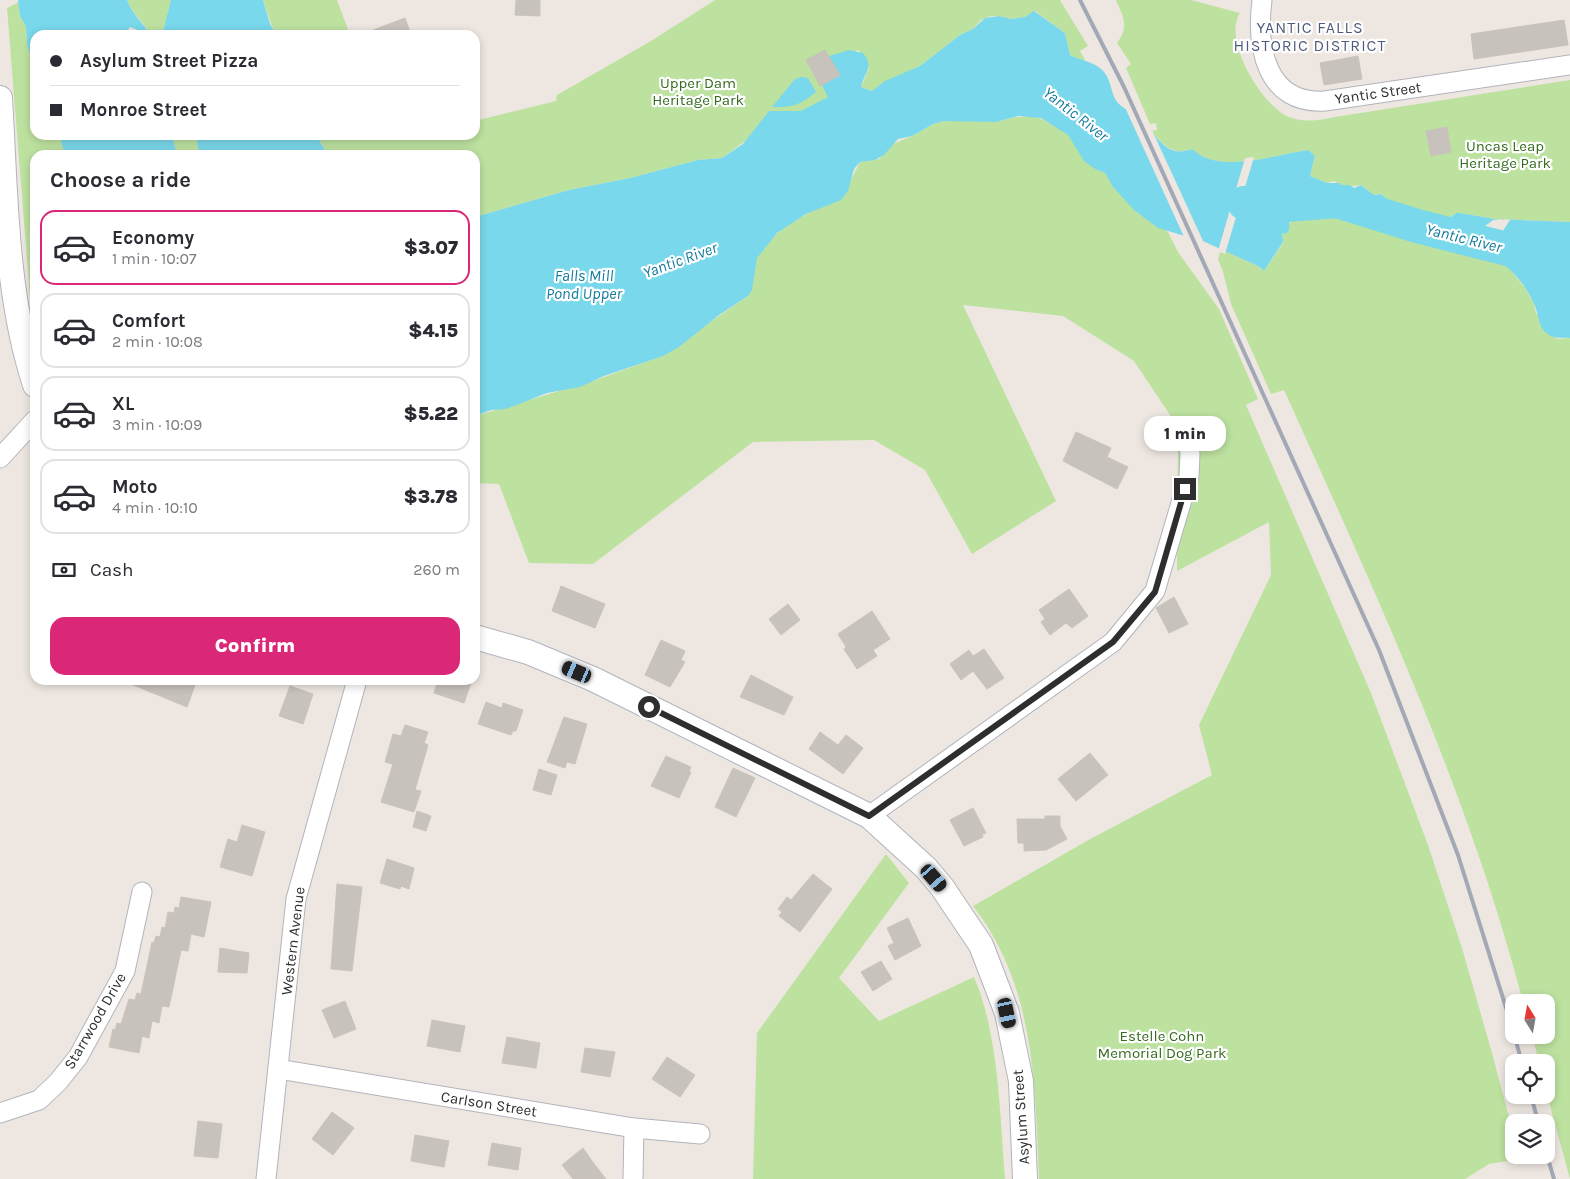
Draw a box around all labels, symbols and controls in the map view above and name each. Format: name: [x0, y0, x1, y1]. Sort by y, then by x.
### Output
district label: YANTIC FALLS HISTORIC DISTRICT: [1234, 18, 1386, 55]
text: Asylum Street Pizza: [80, 50, 258, 72]
park label: Upper Dam Heritage Park: [652, 74, 744, 109]
street label: Yantic Street: [1334, 78, 1423, 108]
water label: Yantic River: [1040, 83, 1113, 146]
text: Monroe Street: [80, 99, 207, 121]
park label: Uncas Leap Heritage Park: [1459, 137, 1551, 172]
text: Choose a ride: [50, 167, 191, 193]
water label: Yantic River: [1424, 219, 1504, 257]
icon: car: [52, 225, 97, 270]
text: Economy: [112, 227, 194, 249]
text: $3.07: [404, 237, 458, 259]
water label: Yantic River: [640, 238, 720, 282]
text: 1 min · 10:07: [112, 249, 196, 268]
water label: Falls Mill Pond Upper: [546, 266, 622, 303]
icon: car: [52, 308, 97, 353]
text: Comfort: [112, 310, 186, 332]
text: $4.15: [408, 320, 458, 342]
text: 2 min · 10:08: [112, 332, 203, 351]
icon: car: [52, 391, 97, 436]
text: XL: [112, 393, 134, 415]
text: $5.22: [403, 403, 458, 425]
text: 3 min · 10:09: [112, 415, 202, 434]
callout: 1 min: [1144, 416, 1226, 452]
text: 1 min: [1164, 424, 1206, 443]
icon: car: [52, 474, 97, 519]
text: Moto: [112, 476, 158, 498]
route end: [1174, 478, 1196, 500]
text: $3.78: [404, 486, 458, 508]
text: 4 min · 10:10: [112, 498, 198, 517]
icon: cash: [50, 556, 78, 584]
text: Cash: [90, 559, 134, 581]
text: 260 m: [413, 560, 460, 579]
button: Confirm: [50, 617, 460, 675]
car: [560, 659, 593, 685]
route start: [638, 696, 660, 718]
car: [918, 862, 949, 894]
street label: Western Avenue: [277, 886, 309, 996]
street label: Starrwood Drive: [60, 969, 130, 1073]
north arrow: [1505, 994, 1555, 1044]
map controls: [1505, 994, 1555, 1164]
car: [996, 997, 1017, 1029]
park label: Estelle Cohn Memorial Dog Park: [1097, 1027, 1227, 1062]
button: locate: [1505, 1054, 1555, 1104]
street label: Asylum Street: [1009, 1069, 1033, 1165]
street label: Carlson Street: [440, 1088, 539, 1121]
button: layers: [1505, 1114, 1555, 1164]

